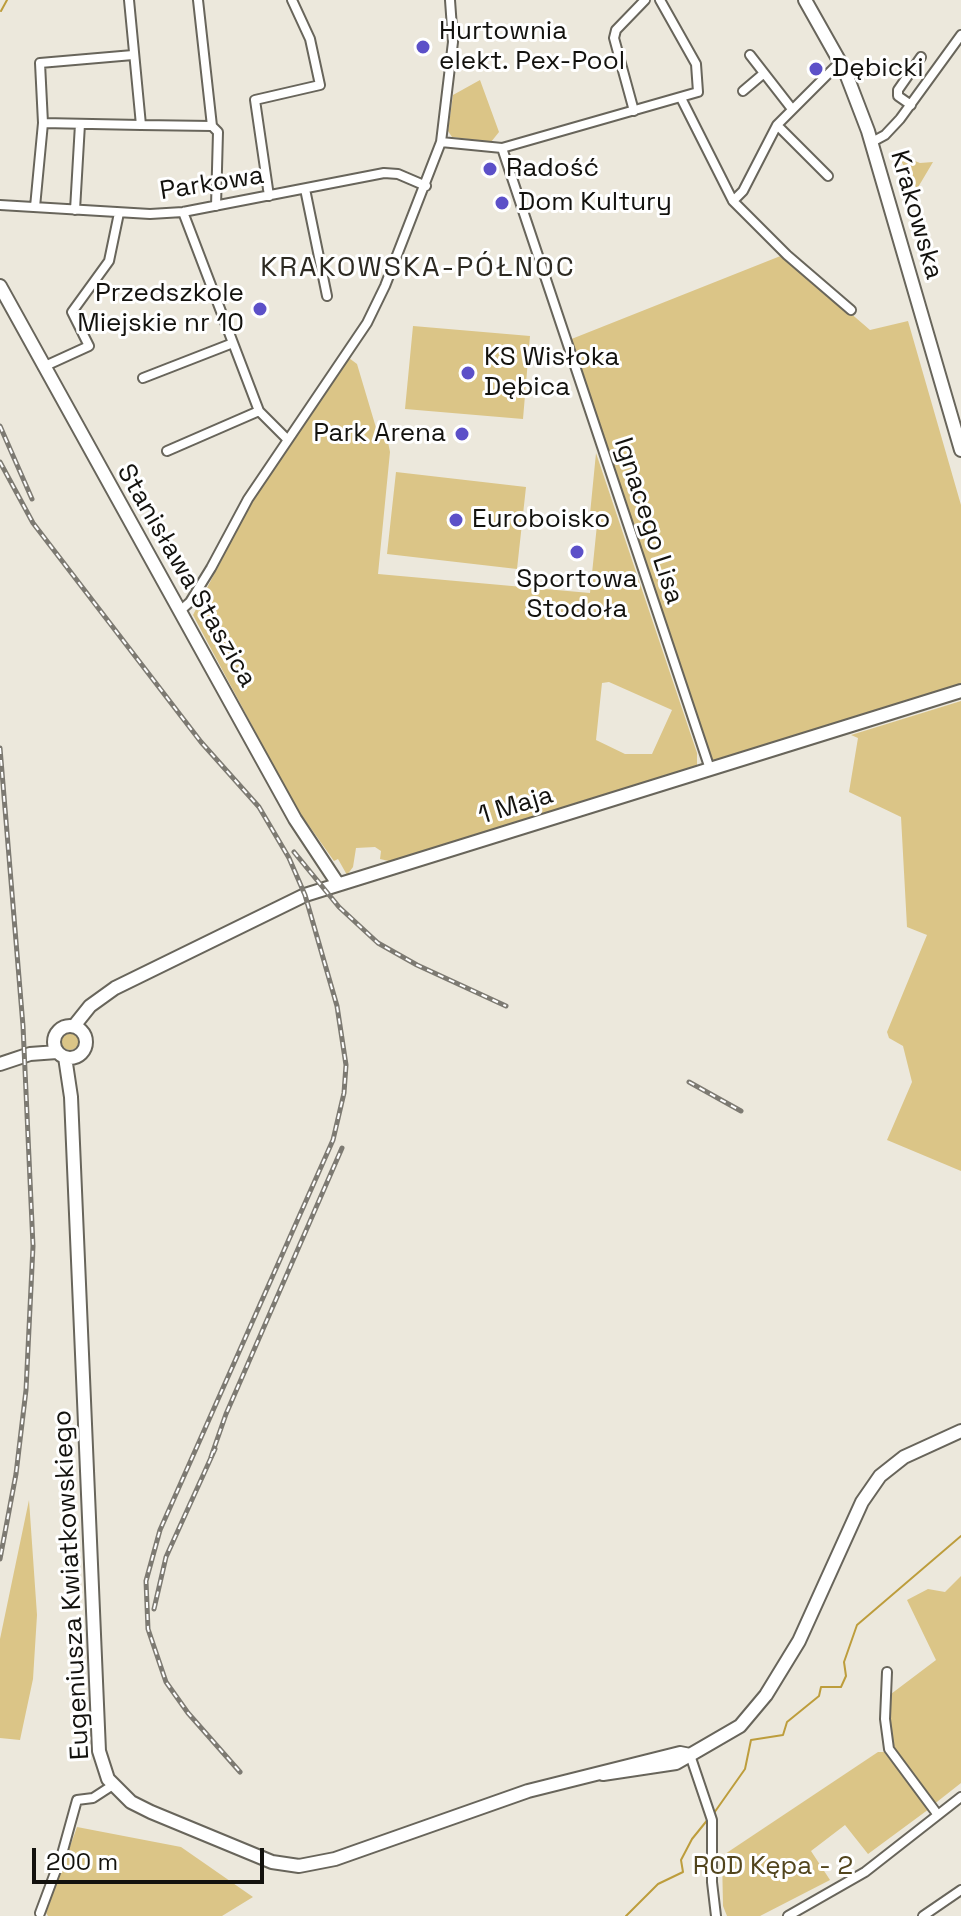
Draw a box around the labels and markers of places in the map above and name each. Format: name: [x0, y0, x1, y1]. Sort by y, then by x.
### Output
place label: Hurtownia elekt. Pex-Pool: [439, 16, 625, 78]
marker: Hurtownia elekt. Pex-Pool: [414, 38, 432, 56]
place label: Dębicki: [832, 53, 924, 85]
marker: Dębicki: [807, 60, 825, 78]
place label: Radość: [506, 153, 599, 185]
marker: Radość: [481, 160, 499, 178]
place label: Dom Kultury: [518, 187, 672, 219]
marker: Dom Kultury: [493, 194, 511, 212]
place label: Przedszkole Miejskie nr 10: [77, 278, 244, 340]
marker: Przedszkole Miejskie nr 10: [251, 300, 269, 318]
place label: KS Wisłoka Dębica: [484, 342, 619, 404]
marker: KS Wisłoka Dębica: [459, 364, 477, 382]
place label: Park Arena: [313, 418, 446, 450]
marker: Park Arena: [453, 425, 471, 443]
place label: Euroboisko: [472, 504, 610, 536]
marker: Euroboisko: [447, 511, 465, 529]
marker: Sportowa Stodoła: [568, 543, 586, 561]
place label: Sportowa Stodoła: [516, 564, 638, 626]

